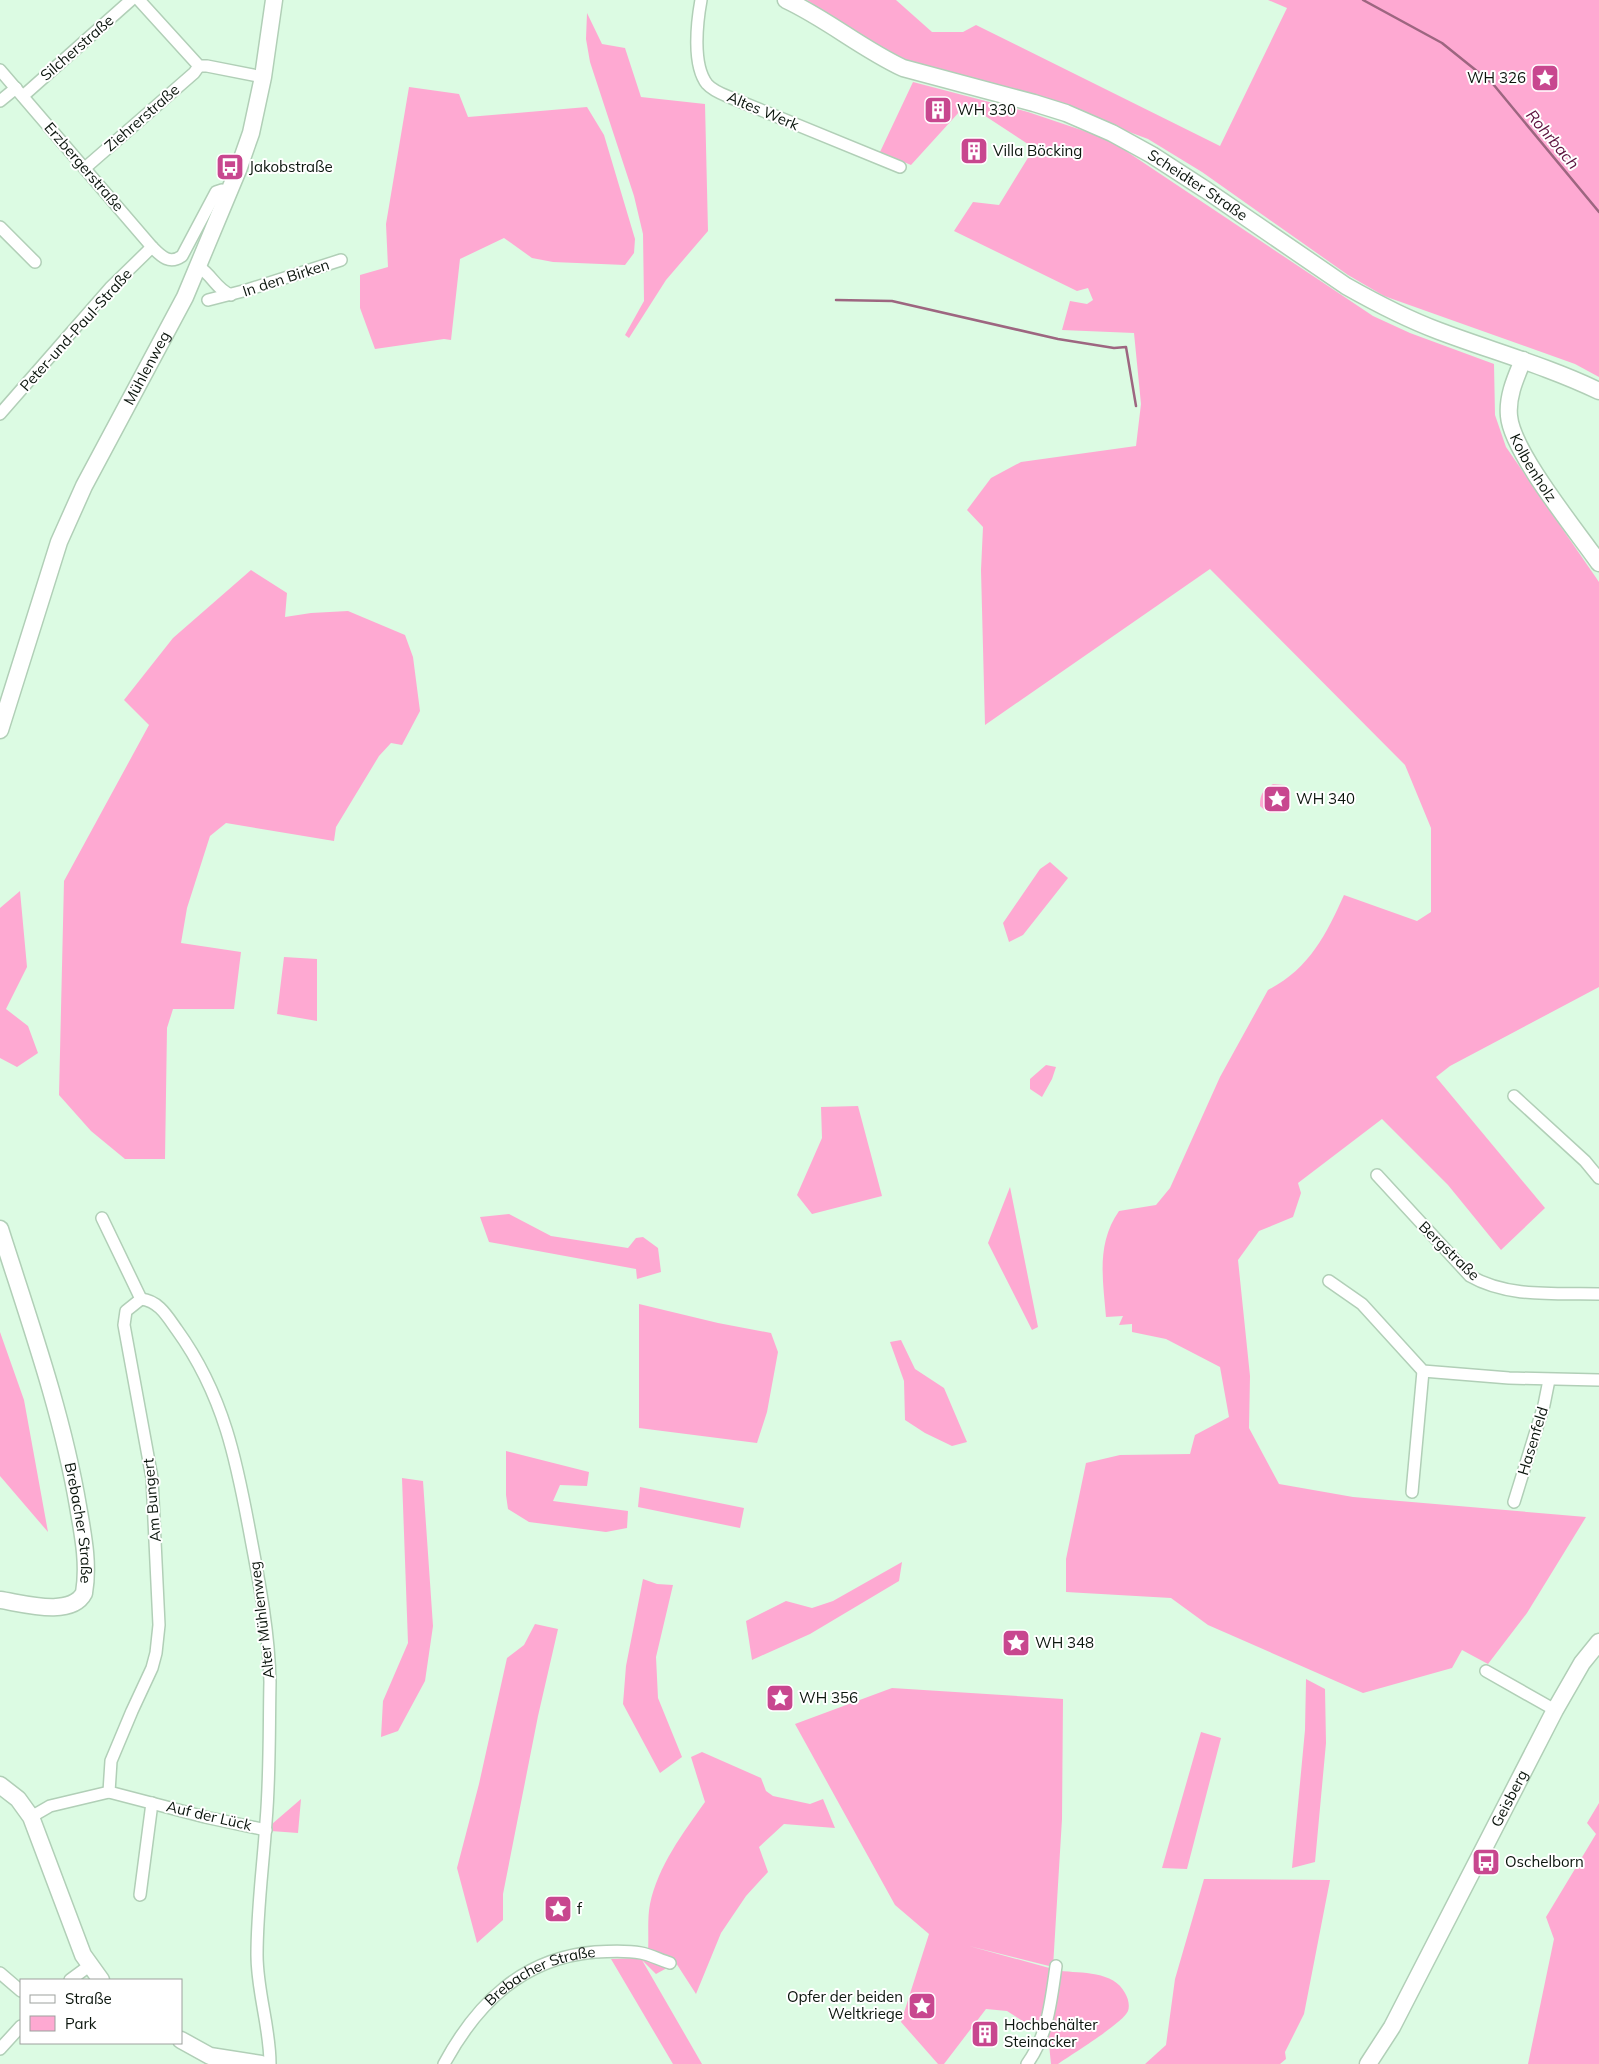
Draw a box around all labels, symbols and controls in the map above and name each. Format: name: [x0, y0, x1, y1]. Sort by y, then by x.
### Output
street label: Silcherstraße: [36, 11, 117, 85]
place icon: WH 326: [1530, 63, 1560, 93]
place label: WH 326: [1467, 68, 1526, 87]
street label: Ziehrerstraße: [100, 80, 183, 155]
street label: Altes Werk: [724, 87, 802, 134]
building icon: WH 330: [923, 95, 953, 125]
place label: WH 330: [957, 100, 1016, 119]
water label: Rohrbach: [1522, 105, 1584, 173]
street label: Erzbergerstraße: [41, 118, 128, 215]
building icon: Villa Böcking: [959, 136, 989, 166]
place label: Villa Böcking: [993, 141, 1082, 160]
street label: Scheidter Straße: [1144, 145, 1251, 225]
bus stop icon: Jakobstraße: [215, 152, 245, 182]
place label: Jakobstraße: [249, 157, 333, 176]
street label: In den Birken: [240, 255, 332, 300]
street label: Peter-und-Paul-Straße: [15, 264, 136, 395]
street label: Mühlenweg: [119, 328, 174, 408]
street label: Kolbenholz: [1506, 431, 1561, 506]
place icon: WH 340: [1262, 784, 1292, 814]
place label: WH 340: [1296, 789, 1355, 808]
street label: Bergstraße: [1415, 1217, 1484, 1284]
street label: Hasenfeld: [1513, 1404, 1552, 1477]
street label: Am Bungert: [138, 1457, 165, 1543]
street label: Brebacher Straße: [61, 1461, 96, 1584]
street label: Alter Mühlenweg: [245, 1560, 278, 1680]
place icon: WH 348: [1001, 1628, 1031, 1658]
place label: WH 348: [1035, 1633, 1094, 1652]
place icon: WH 356: [765, 1683, 795, 1713]
place label: WH 356: [799, 1688, 858, 1707]
street label: Geisberg: [1486, 1766, 1532, 1830]
street label: Auf der Lück: [165, 1796, 254, 1835]
bus stop icon: Oschelborn: [1471, 1847, 1501, 1877]
place label: Oschelborn: [1505, 1852, 1584, 1871]
place icon: f: [543, 1894, 573, 1924]
place label: f: [577, 1899, 583, 1918]
street label: Brebacher Straße: [480, 1942, 596, 2010]
legend: [20, 1979, 182, 2044]
place label: Opfer der beiden Weltkriege: [787, 1987, 903, 2023]
text: Straße: [65, 1989, 112, 2008]
place icon: Opfer der beiden Weltkriege: [907, 1991, 937, 2021]
text: Park: [65, 2014, 97, 2033]
place label: Hochbehälter Steinacker: [1004, 2015, 1098, 2051]
building icon: Hochbehälter Steinacker: [970, 2019, 1000, 2049]

